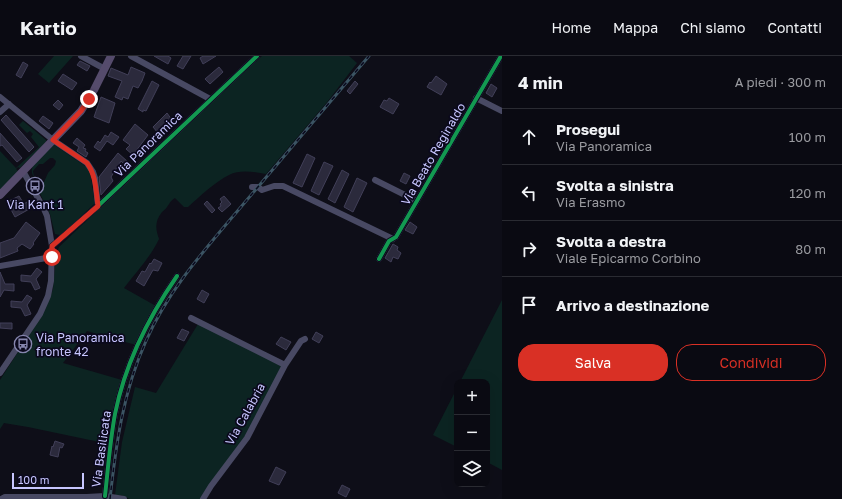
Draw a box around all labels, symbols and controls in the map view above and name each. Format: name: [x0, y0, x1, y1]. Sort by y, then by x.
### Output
text: Kartio: [20, 16, 77, 39]
text: Home: [552, 19, 591, 36]
text: Mappa: [613, 19, 658, 36]
text: Chi siamo: [680, 19, 745, 36]
text: Contatti: [767, 19, 822, 36]
text: 4 min: [518, 72, 563, 93]
text: A piedi · 300 m: [735, 74, 826, 90]
route end: [80, 90, 98, 108]
street label: Via Beato Reginaldo: [398, 100, 468, 208]
street label: Via Panoramica: [111, 108, 185, 180]
text: Prosegui: [556, 120, 620, 138]
icon: ahead: [518, 126, 540, 148]
text: 100 m: [789, 129, 826, 145]
text: Via Panoramica: [556, 138, 652, 154]
bus stop icon: Via Kant 1: [25, 176, 45, 196]
text: Svolta a sinistra: [556, 176, 674, 194]
icon: left: [518, 182, 540, 204]
text: 120 m: [789, 185, 826, 201]
text: Via Erasmo: [556, 194, 625, 210]
place label: Via Kant 1: [7, 197, 64, 212]
text: Svolta a destra: [556, 232, 666, 250]
icon: right: [518, 238, 540, 260]
text: 80 m: [795, 241, 826, 257]
route start: [43, 248, 61, 266]
text: Viale Epicarmo Corbino: [556, 250, 701, 266]
icon: arrive: [518, 294, 540, 316]
text: Arrivo a destinazione: [556, 296, 709, 314]
place label: Via Panoramica fronte 42: [36, 330, 125, 359]
bus stop icon: Via Panoramica fronte 42: [13, 334, 33, 354]
button: Salva: [518, 344, 668, 381]
button: Condividi: [676, 344, 826, 381]
map controls: [454, 379, 490, 487]
button: +: [454, 379, 490, 415]
street label: Via Calabria: [222, 380, 268, 448]
street label: Via Basilicata: [88, 410, 114, 488]
button: −: [454, 415, 490, 451]
button: layers: [454, 451, 490, 487]
scale bar: [12, 471, 84, 490]
text: 100 m: [18, 473, 49, 486]

